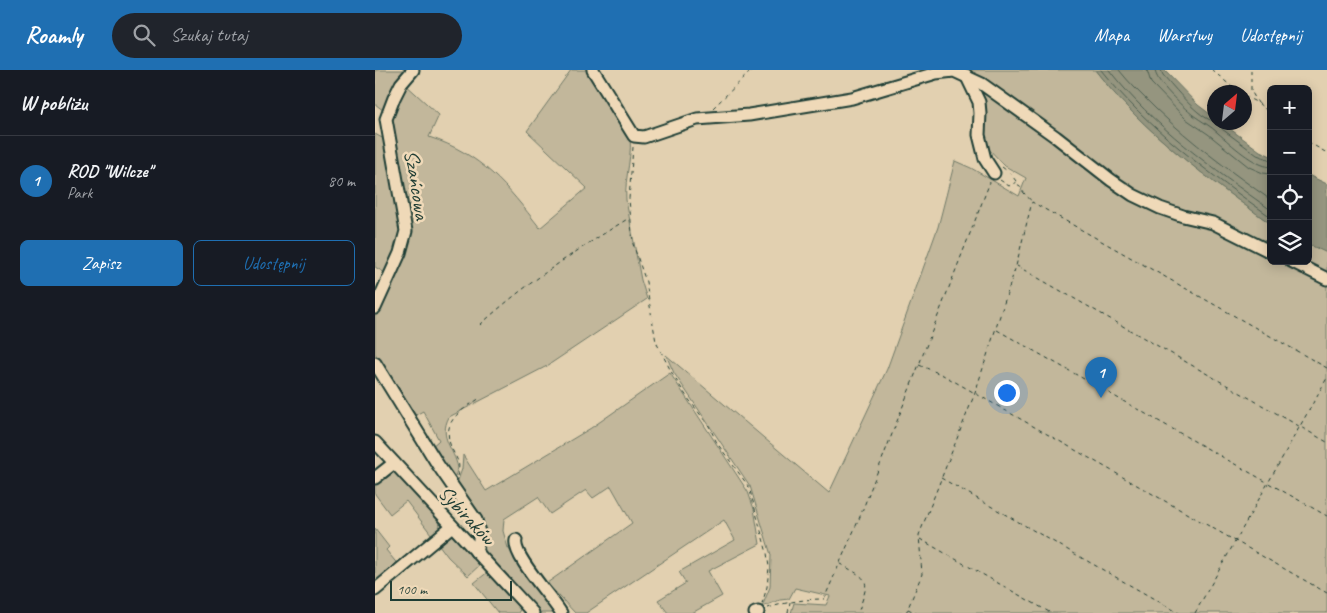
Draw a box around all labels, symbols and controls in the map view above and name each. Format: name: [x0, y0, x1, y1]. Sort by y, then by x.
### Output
search box: [112, 13, 462, 58]
text: Roamly: [25, 20, 82, 50]
icon: search: [130, 21, 158, 49]
text: Szukaj tutaj: [170, 23, 248, 47]
text: Mapa: [1094, 24, 1129, 46]
text: Warstwy: [1157, 24, 1212, 46]
text: Udostępnij: [1240, 24, 1302, 46]
north arrow: [1207, 85, 1252, 130]
map controls: [1267, 85, 1312, 265]
button: +: [1267, 85, 1312, 130]
text: W pobliżu: [20, 90, 87, 116]
button: −: [1267, 130, 1312, 175]
street label: Szańcowa: [399, 148, 436, 223]
text: ROD "Wilcze": [67, 159, 152, 183]
text: 1: [32, 171, 40, 191]
text: 80 m: [328, 171, 355, 191]
button: locate: [1267, 175, 1312, 220]
text: Park: [67, 183, 92, 203]
button: layers: [1267, 220, 1312, 265]
button: Zapisz: [20, 240, 183, 286]
button: Udostępnij: [193, 240, 355, 286]
pin: 1: [1085, 357, 1117, 398]
your location: [994, 380, 1020, 406]
street label: Sybiraków: [433, 480, 503, 552]
scale bar: [390, 578, 513, 601]
text: 100 m: [397, 581, 427, 598]

